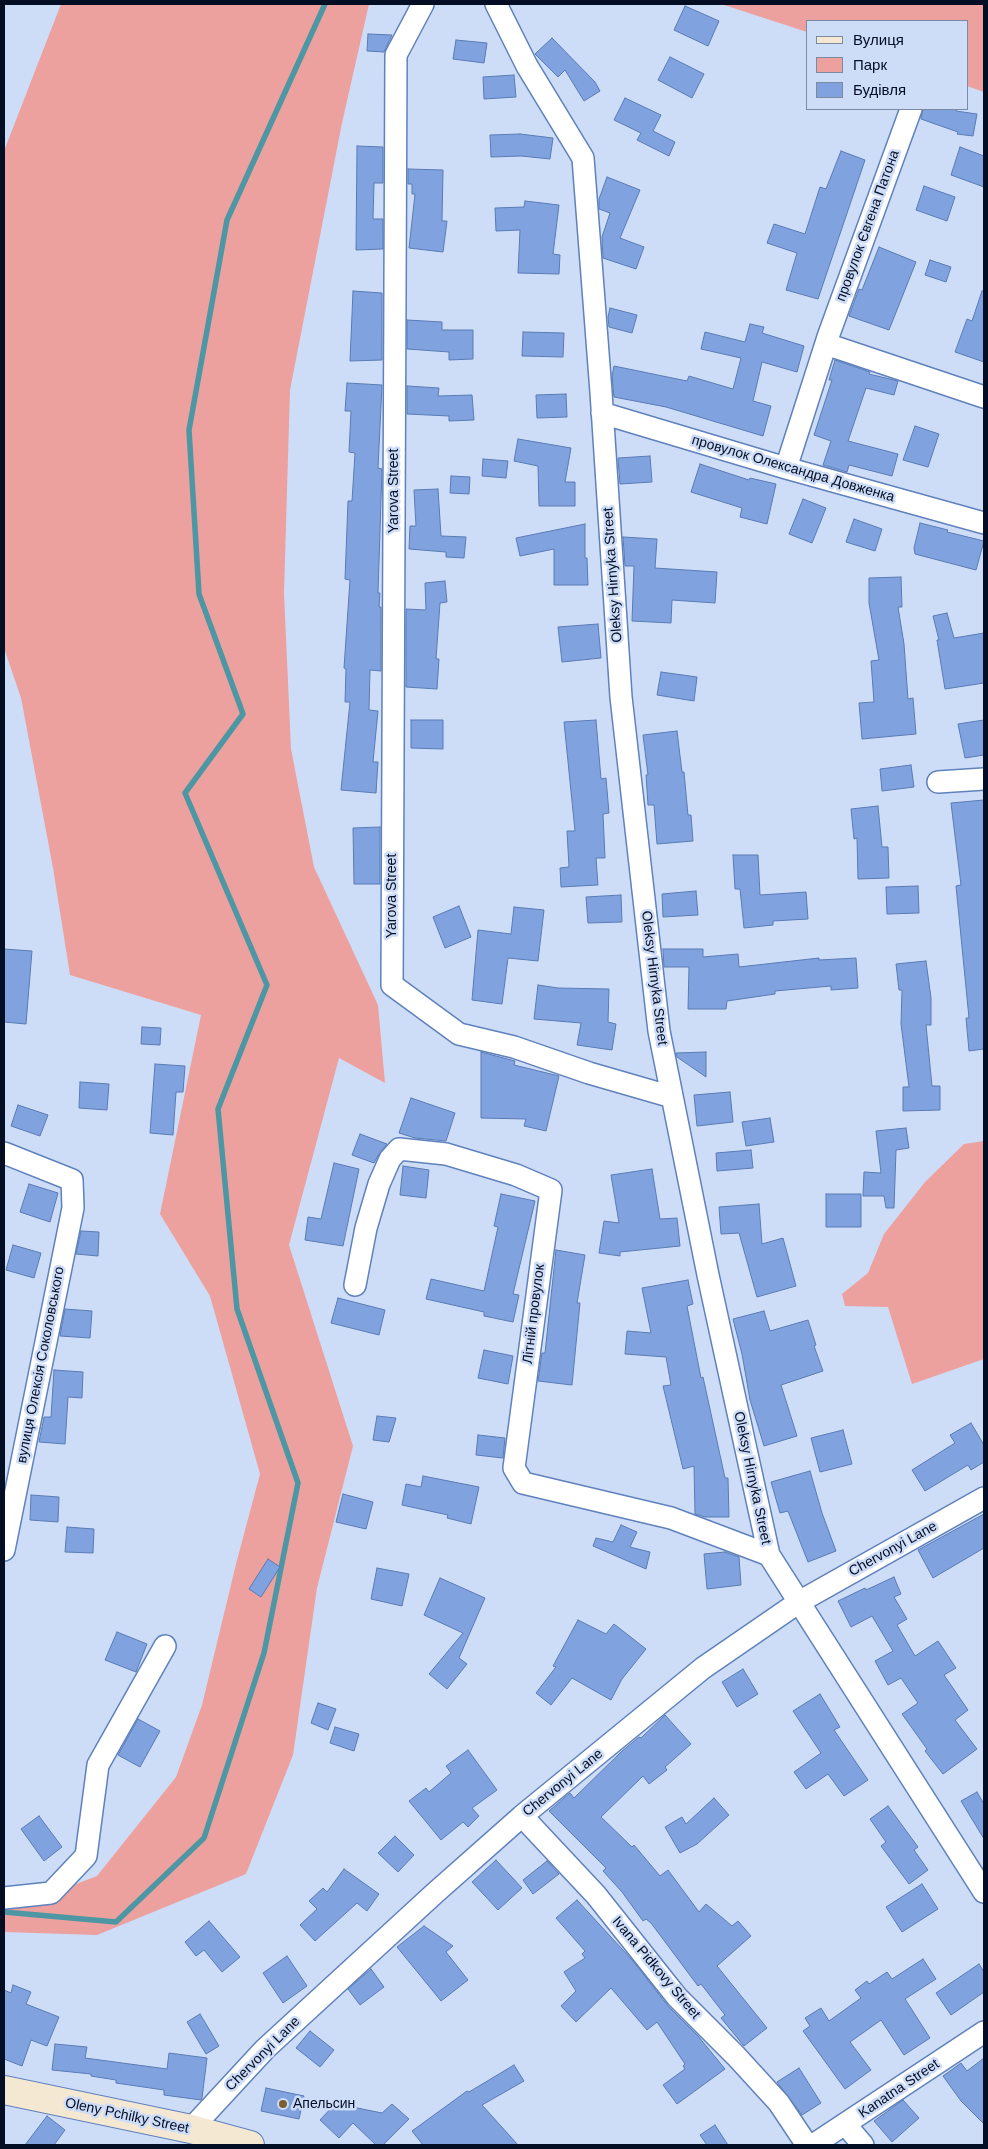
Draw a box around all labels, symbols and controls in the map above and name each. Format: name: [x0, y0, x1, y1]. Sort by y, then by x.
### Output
legend: [806, 20, 968, 110]
text: Вулиця: [853, 31, 904, 48]
text: Парк: [853, 56, 887, 73]
text: Будівля: [853, 81, 906, 98]
street label: провулок Євгена Патона: [833, 148, 903, 304]
street label: провулок Олександра Довженка: [690, 432, 896, 506]
street label: Yarova Street: [386, 449, 402, 533]
street label: Oleksy Hirnyka Street: [600, 507, 626, 643]
street label: Yarova Street: [384, 854, 400, 938]
street label: Oleksy Hirnyka Street: [637, 910, 671, 1046]
street label: Літній провулок: [520, 1263, 548, 1365]
street label: вулиця Олексія Соколовського: [14, 1265, 68, 1465]
street label: Oleksy Hirnyka Street: [730, 1410, 774, 1546]
street label: Chervonyi Lane: [846, 1518, 940, 1580]
street label: Chervonyi Lane: [520, 1746, 606, 1820]
street label: Ivana Pidkovy Street: [608, 1913, 704, 2023]
street label: Chervonyi Lane: [222, 2013, 304, 2095]
street label: Kanatna Street: [856, 2056, 942, 2122]
street label: Oleny Pchilky Street: [64, 2095, 190, 2137]
place label: Апельсин: [293, 2096, 355, 2112]
marker: Апельсин: [277, 2098, 289, 2110]

